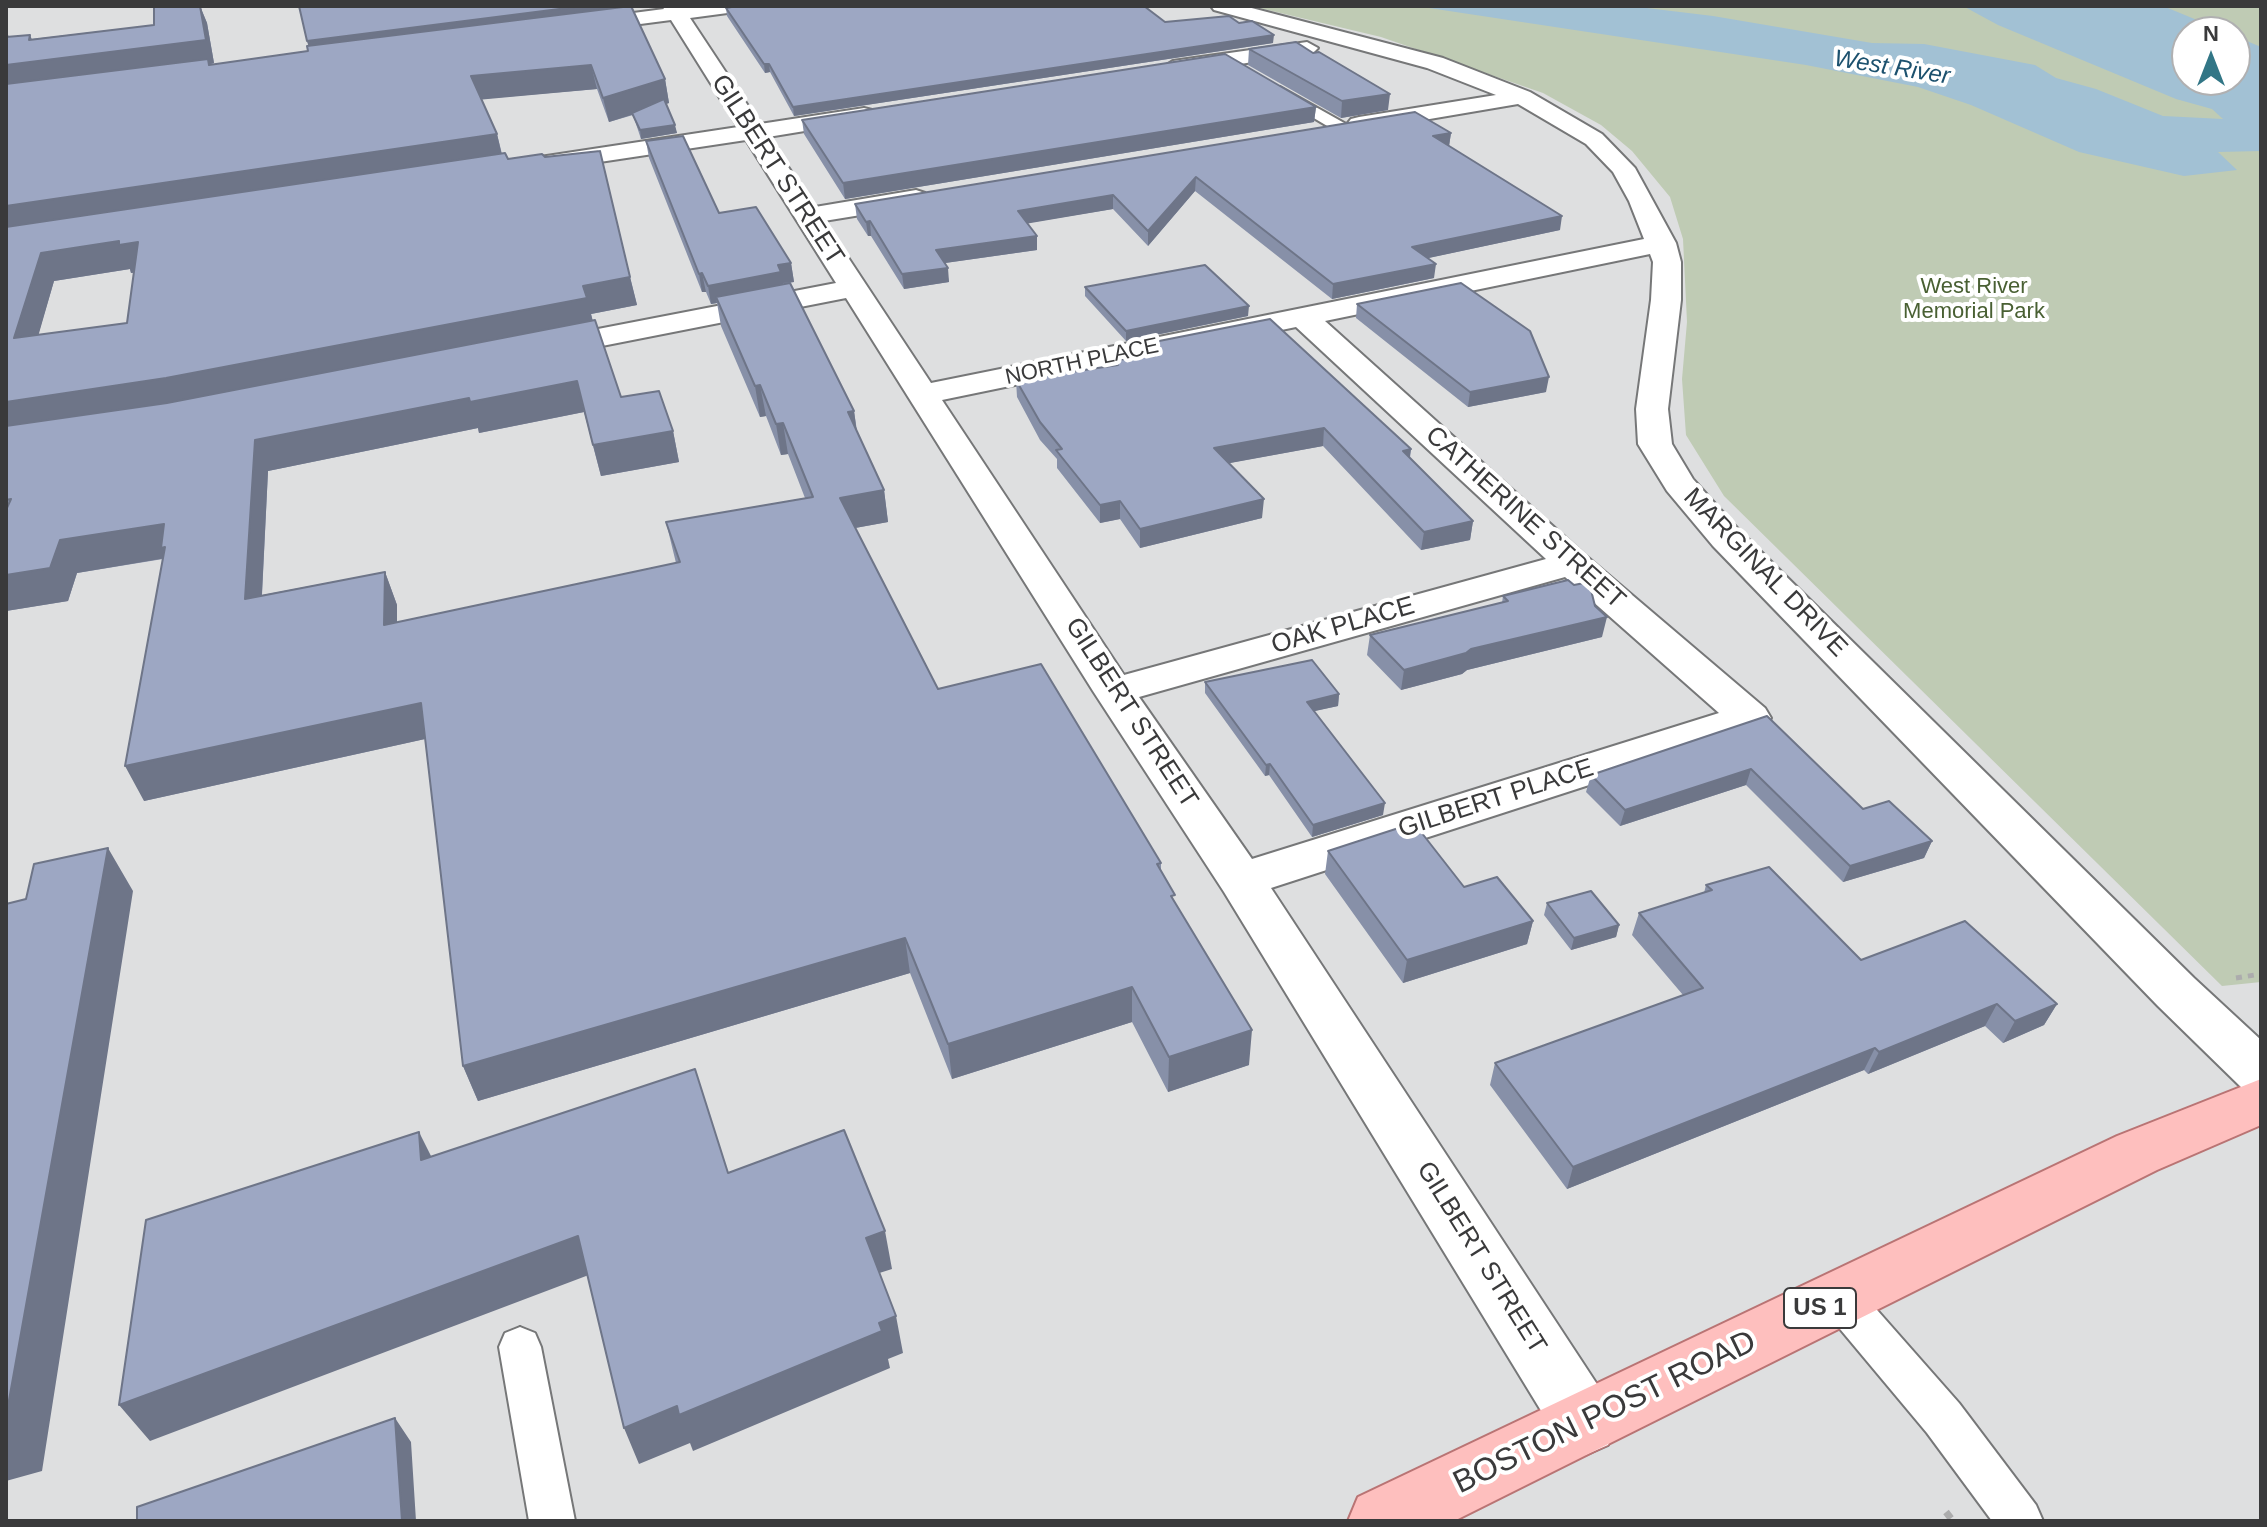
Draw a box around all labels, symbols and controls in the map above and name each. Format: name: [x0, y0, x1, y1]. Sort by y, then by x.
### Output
north arrow: [2171, 16, 2251, 96]
text: N: [2203, 21, 2219, 46]
water label: West River: [1832, 45, 1952, 91]
street label: GILBERT STREET: [704, 69, 850, 271]
park label: West River Memorial Park: [1903, 274, 2045, 326]
street label: NORTH PLACE: [1003, 333, 1161, 391]
street label: CATHERINE STREET: [1419, 420, 1631, 616]
street label: MARGINAL DRIVE: [1677, 482, 1853, 664]
street label: OAK PLACE: [1268, 591, 1418, 661]
street label: GILBERT STREET: [1058, 612, 1204, 814]
street label: GILBERT PLACE: [1395, 753, 1597, 845]
street label: GILBERT STREET: [1409, 1156, 1553, 1360]
road number: US 1: [1784, 1288, 1856, 1328]
street label: BOSTON POST ROAD: [1447, 1323, 1763, 1503]

